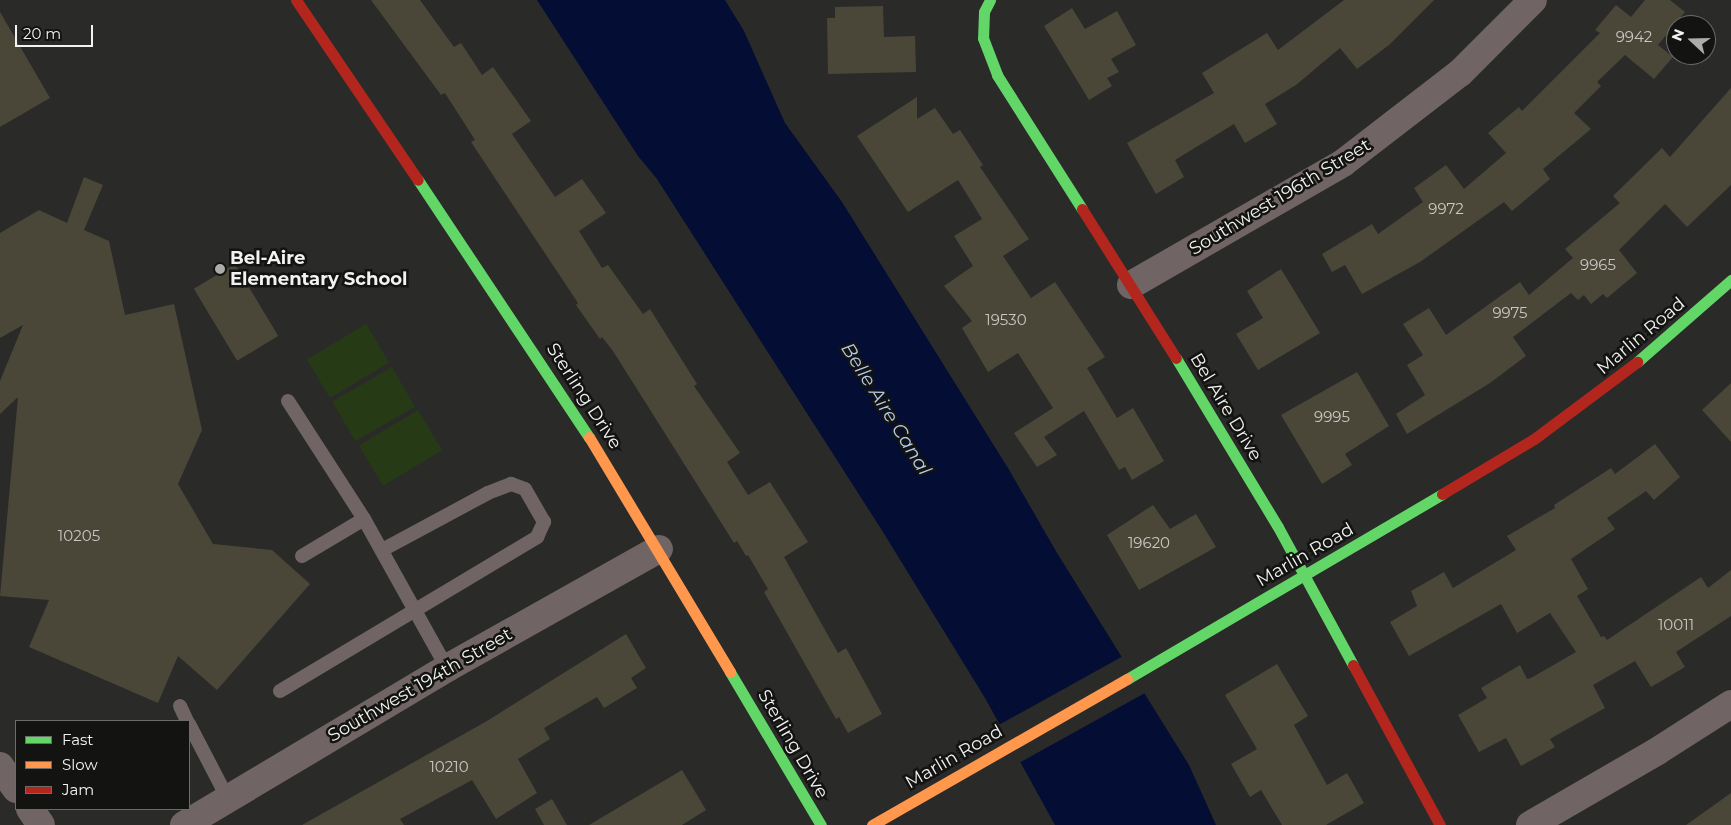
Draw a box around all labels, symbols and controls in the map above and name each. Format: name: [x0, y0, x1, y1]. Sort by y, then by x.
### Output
scale bar: [18, 15, 95, 47]
north arrow: [1666, 15, 1716, 65]
text: 20 m: [23, 24, 61, 43]
text: N: [1668, 26, 1688, 43]
house number: 9942: [1616, 28, 1652, 46]
street label: Southwest 196th Street: [1185, 134, 1375, 260]
house number: 9972: [1428, 200, 1464, 218]
place label: Bel-Aire Elementary School: [230, 248, 407, 290]
house number: 9965: [1580, 256, 1616, 274]
marker: Bel-Aire Elementary School: [214, 263, 226, 275]
street label: Marlin Road: [1592, 293, 1690, 379]
house number: 9975: [1492, 304, 1528, 322]
house number: 19530: [985, 311, 1027, 329]
street label: Sterling Drive: [542, 339, 626, 453]
water label: Belle Aire Canal: [836, 339, 936, 479]
street label: Bel Aire Drive: [1185, 349, 1267, 465]
house number: 9995: [1314, 408, 1350, 426]
street label: Marlin Road: [1253, 519, 1357, 591]
house number: 10205: [58, 527, 100, 545]
house number: 19620: [1128, 534, 1170, 552]
house number: 10011: [1658, 616, 1694, 634]
street label: Southwest 194th Street: [324, 623, 516, 747]
street label: Sterling Drive: [753, 686, 833, 802]
legend: [15, 720, 190, 810]
street label: Marlin Road: [902, 721, 1006, 793]
text: Fast: [62, 730, 93, 749]
text: Slow: [62, 755, 98, 774]
house number: 10210: [429, 758, 469, 776]
text: Jam: [62, 780, 94, 799]

